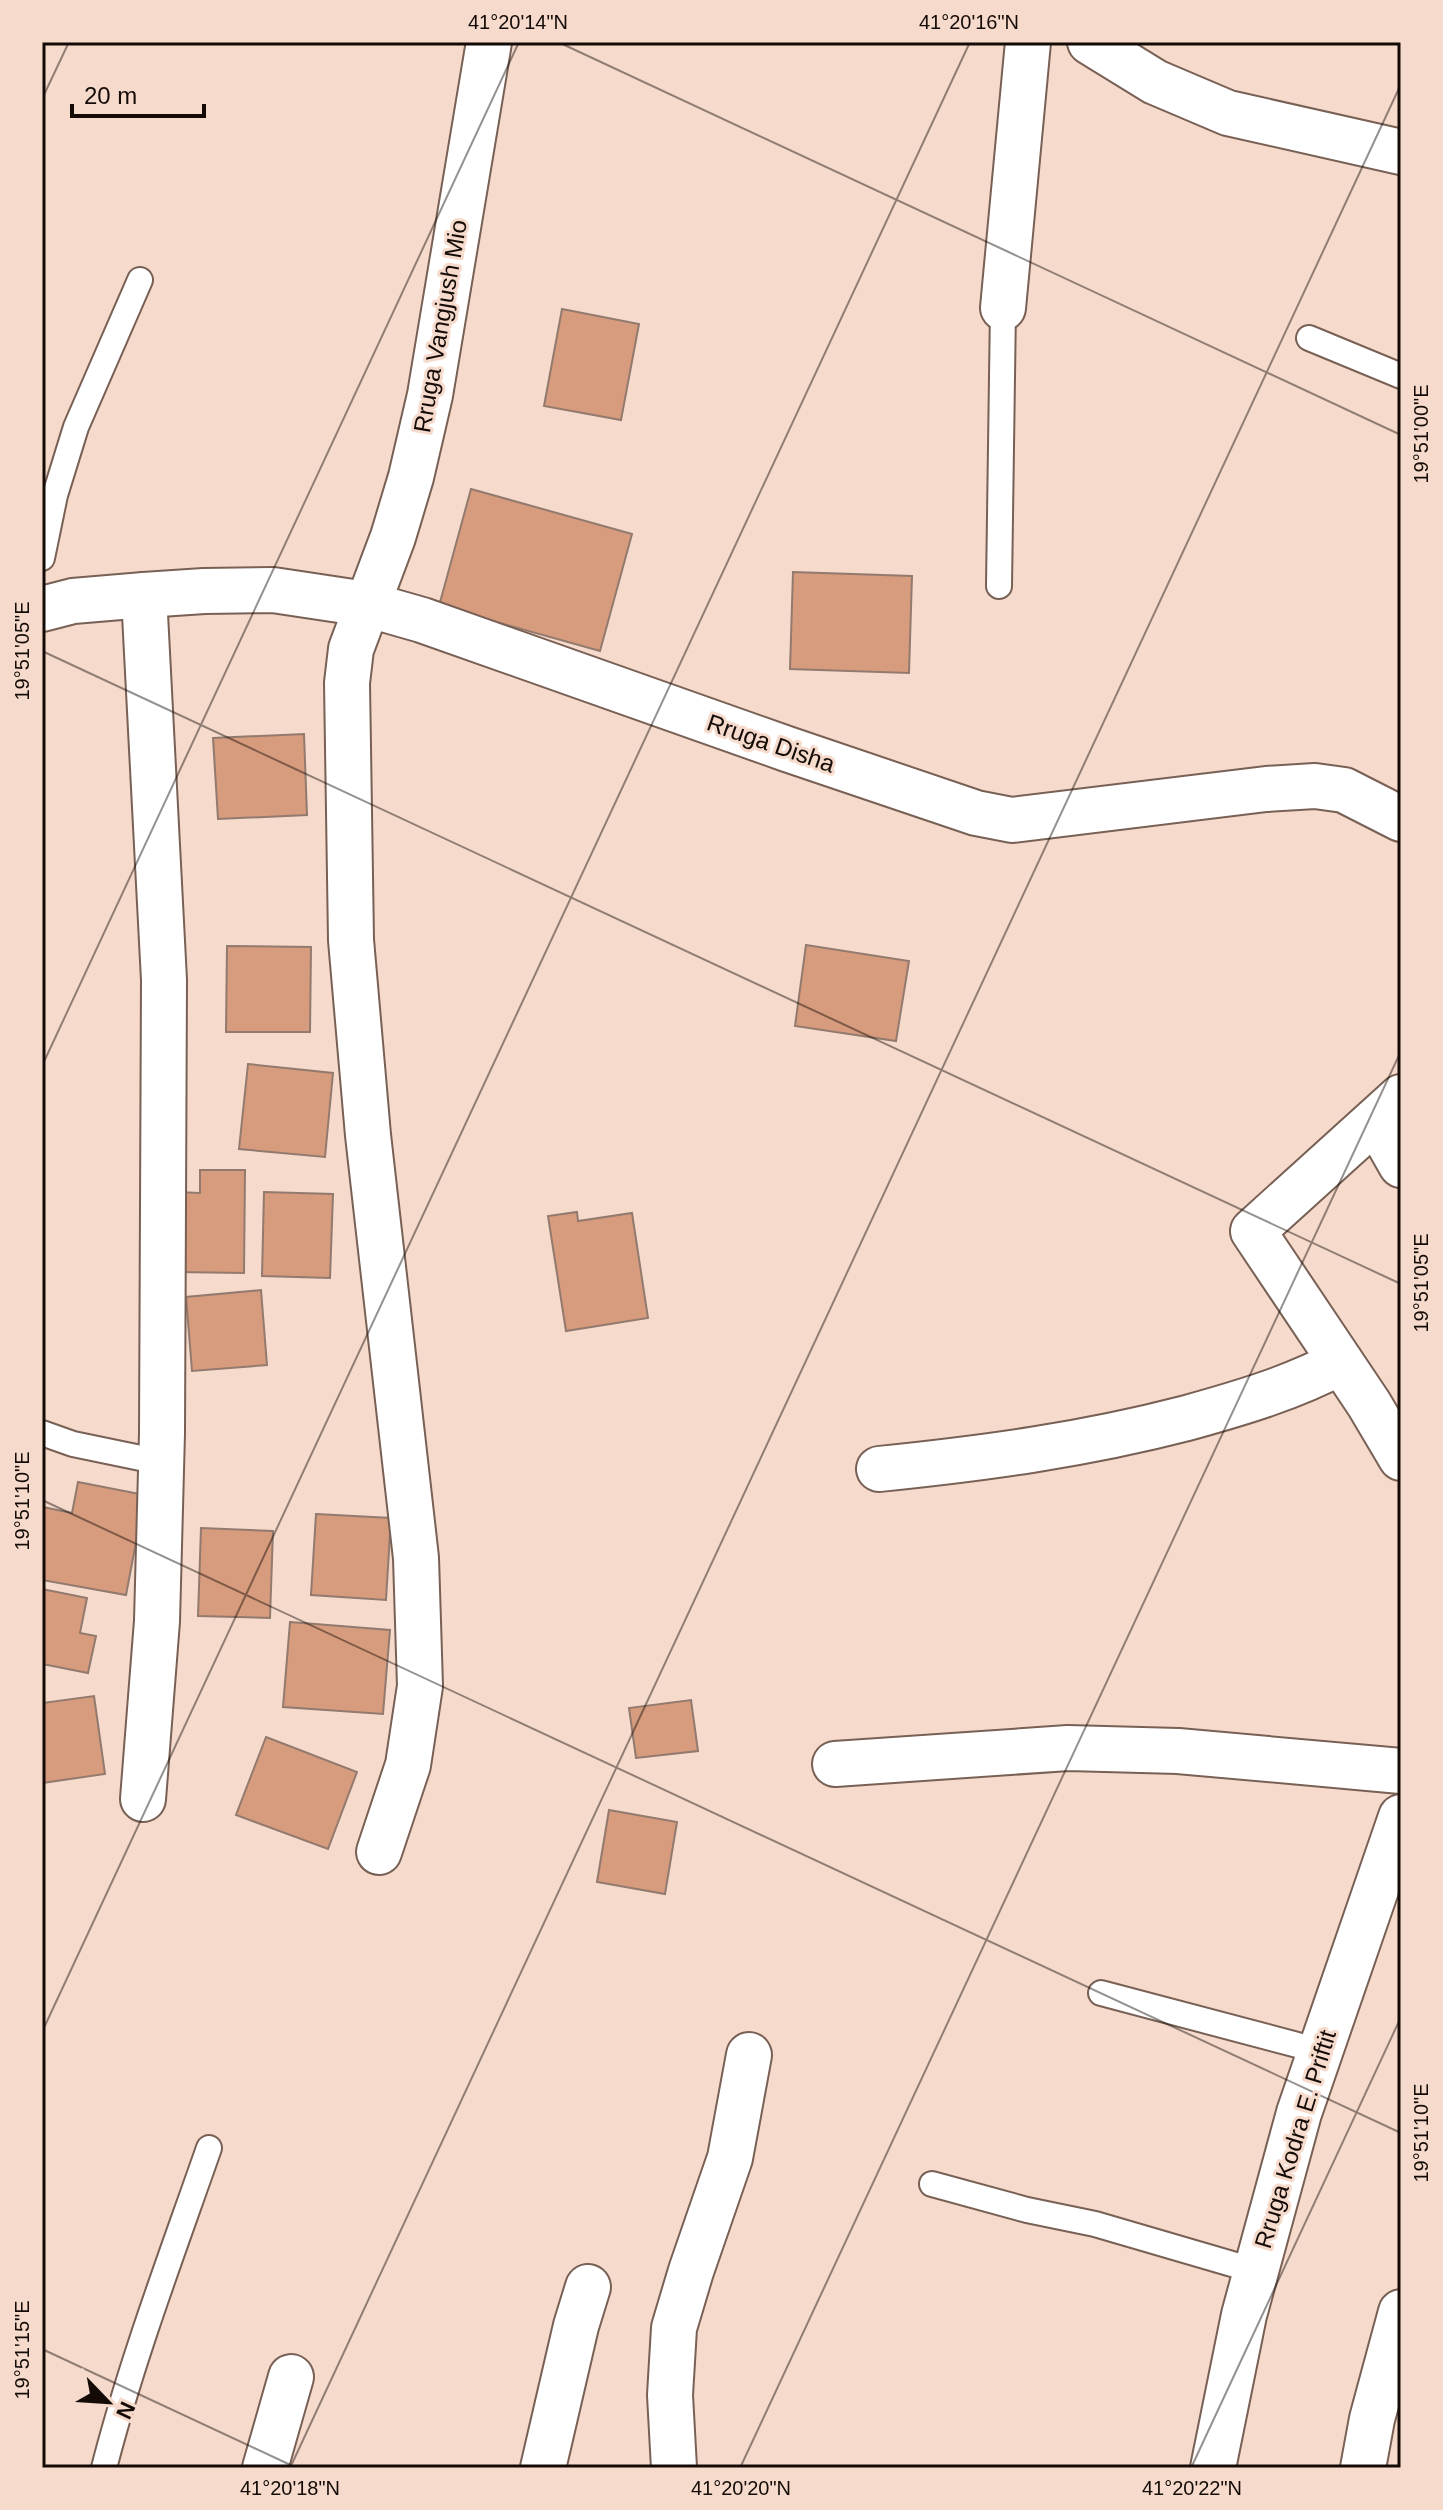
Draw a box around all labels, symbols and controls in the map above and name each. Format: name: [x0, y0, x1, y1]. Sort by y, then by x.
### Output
text: 41°20'14"N: [468, 11, 568, 33]
text: 41°20'16"N: [919, 11, 1019, 33]
scale bar: [72, 68, 204, 118]
text: 20 m: [84, 82, 137, 109]
street label: Rruga Vangjush Mio: [408, 217, 472, 435]
text: 19°51'00"E: [1410, 385, 1432, 484]
text: 19°51'05"E: [11, 602, 33, 701]
street label: Rruga Disha: [704, 709, 839, 778]
text: 19°51'05"E: [1410, 1234, 1432, 1333]
text: 19°51'10"E: [11, 1452, 33, 1551]
street label: Rruga Kodra E. Priftit: [1249, 2026, 1341, 2251]
text: 19°51'10"E: [1410, 2084, 1432, 2183]
text: 19°51'15"E: [11, 2301, 33, 2400]
north arrow: [68, 2362, 148, 2442]
text: N: [111, 2398, 140, 2423]
text: 41°20'18"N: [240, 2477, 340, 2499]
text: 41°20'20"N: [691, 2477, 791, 2499]
text: 41°20'22"N: [1142, 2477, 1242, 2499]

